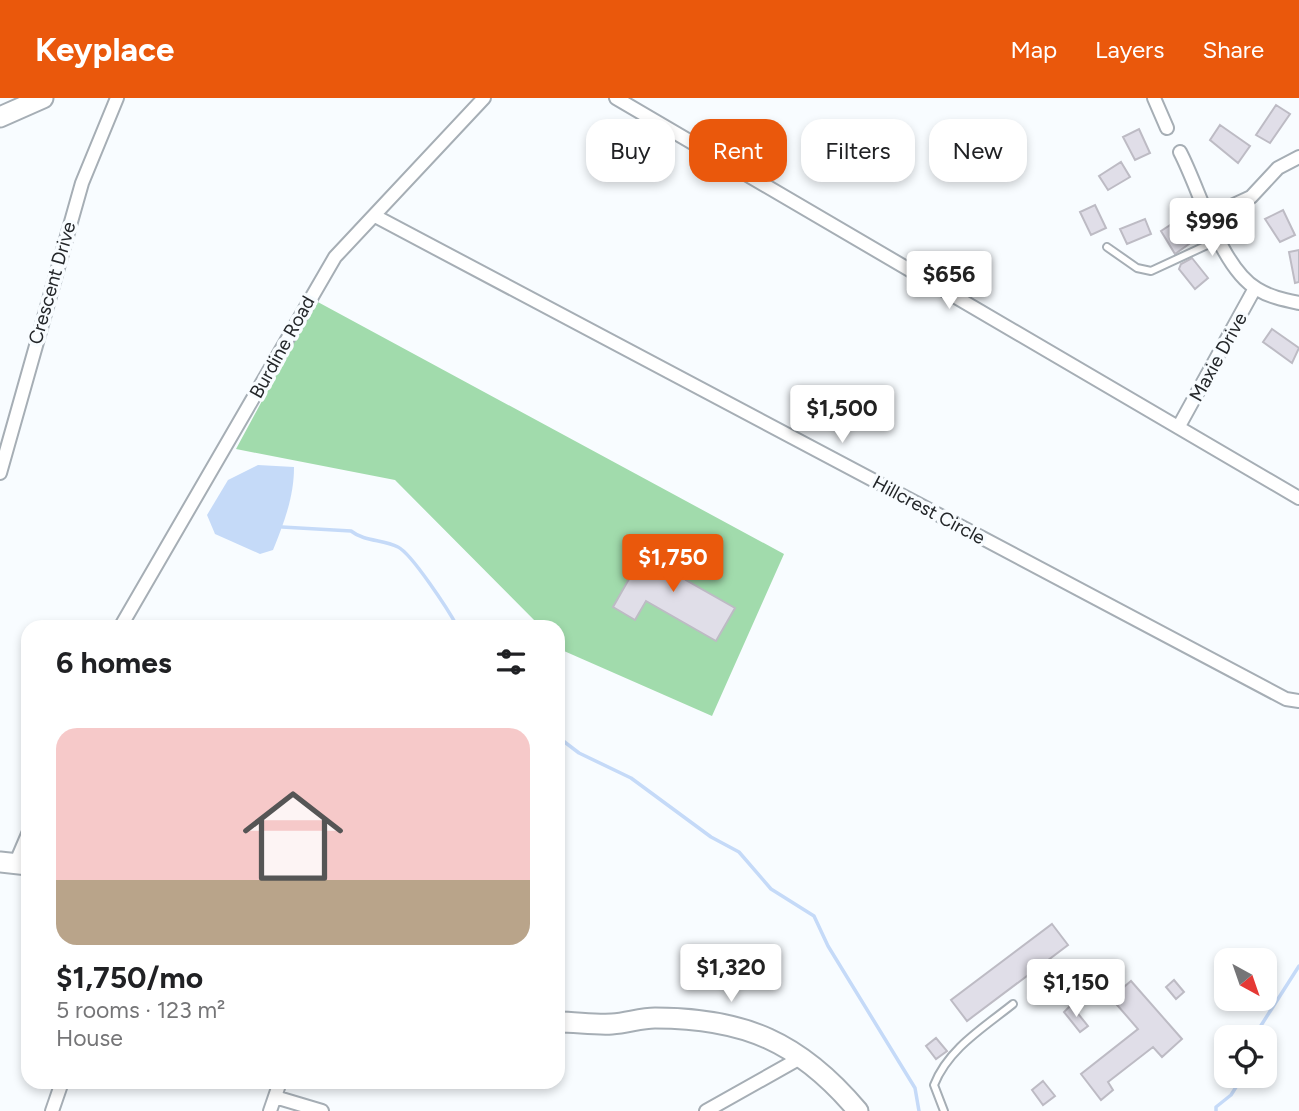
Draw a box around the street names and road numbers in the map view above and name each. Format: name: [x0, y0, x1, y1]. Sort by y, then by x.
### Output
street label: Crescent Drive: [24, 219, 80, 347]
street label: Burdine Road: [244, 292, 320, 402]
street label: Maxie Drive: [1184, 308, 1252, 406]
street label: Hillcrest Circle: [869, 471, 989, 549]

